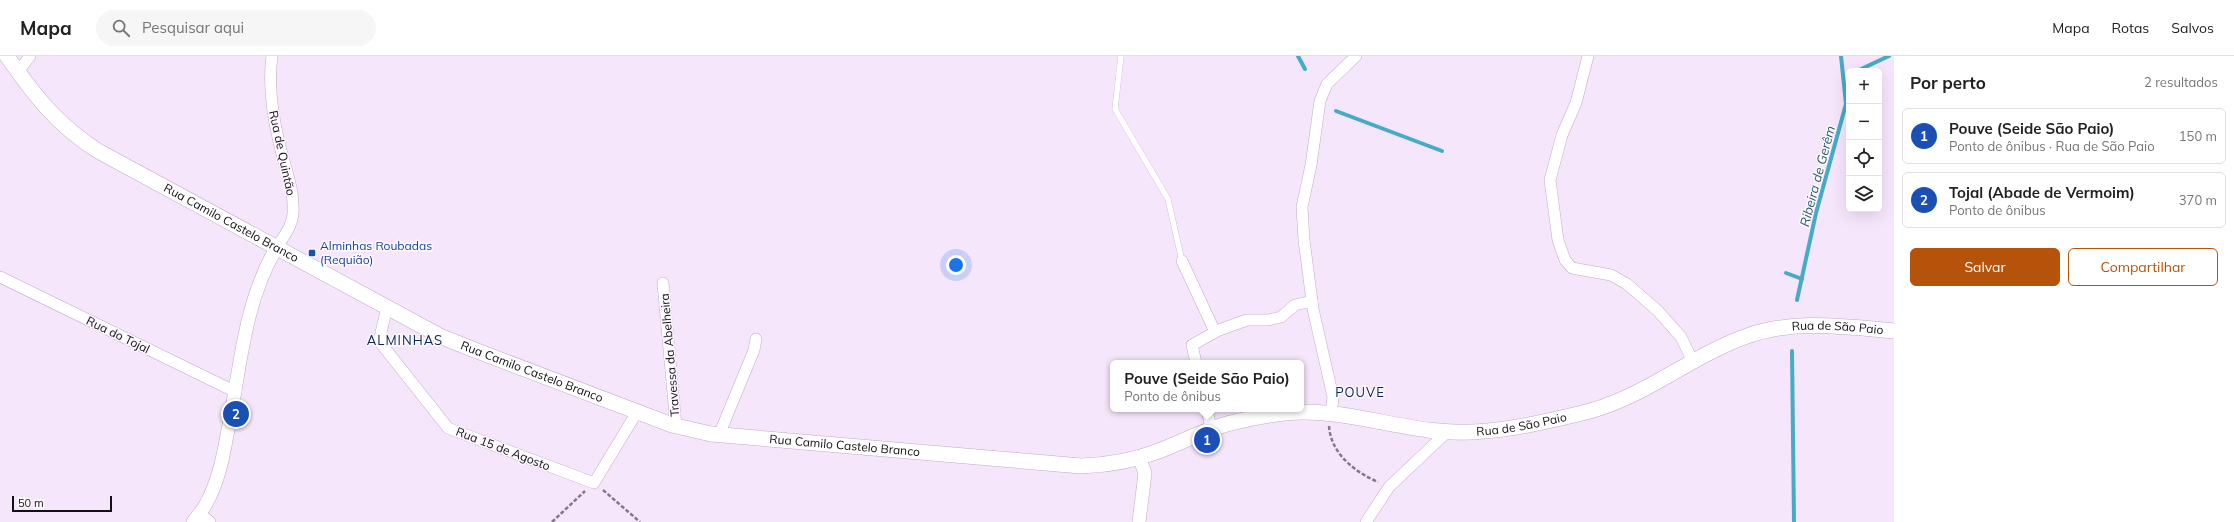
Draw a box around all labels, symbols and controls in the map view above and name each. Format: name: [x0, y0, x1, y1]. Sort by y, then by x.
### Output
search box: [96, 10, 376, 46]
text: Mapa: [20, 16, 72, 40]
icon: search: [110, 17, 132, 39]
text: Pesquisar aqui: [142, 18, 244, 37]
text: Mapa: [2052, 19, 2090, 37]
text: Rotas: [2112, 19, 2149, 37]
text: Salvos: [2171, 19, 2214, 37]
map controls: [1846, 68, 1882, 212]
button: +: [1846, 68, 1882, 104]
text: Por perto: [1910, 72, 1986, 93]
text: 2 resultados: [2144, 74, 2218, 90]
button: −: [1846, 104, 1882, 140]
street label: Rua de Quintão: [266, 109, 299, 197]
text: Pouve (Seide São Paio): [1949, 119, 2114, 138]
water label: Ribeira de Gerêm: [1796, 124, 1838, 228]
text: 1: [1920, 128, 1928, 144]
text: 150 m: [2179, 128, 2217, 144]
text: Ponto de ônibus · Rua de São Paio: [1949, 138, 2155, 154]
button: locate: [1846, 140, 1882, 176]
button: layers: [1846, 176, 1882, 212]
street label: Rua Camilo Castelo Branco: [161, 180, 302, 265]
text: Tojal (Abade de Vermoim): [1949, 183, 2135, 202]
text: 2: [1920, 192, 1928, 208]
text: 370 m: [2179, 192, 2217, 208]
text: Ponto de ônibus: [1949, 202, 2046, 218]
place label: Alminhas Roubadas (Requião): [320, 238, 432, 267]
marker: Alminhas Roubadas (Requião): [307, 248, 317, 258]
button: Salvar: [1910, 248, 2060, 286]
button: Compartilhar: [2068, 248, 2218, 286]
your location: [946, 255, 966, 275]
street label: Travessa da Abelheira: [657, 293, 682, 417]
street label: Rua do Tojal: [84, 313, 152, 356]
street label: Rua de São Paio: [1791, 318, 1884, 337]
district label: ALMINHAS: [367, 332, 443, 348]
street label: Rua Camilo Castelo Branco: [459, 337, 606, 405]
popup: [1110, 360, 1304, 412]
text: Pouve (Seide São Paio): [1124, 369, 1290, 388]
district label: POUVE: [1335, 384, 1385, 400]
text: Ponto de ônibus: [1124, 388, 1221, 404]
pin: 2: [223, 399, 249, 429]
street label: Rua de São Paio: [1476, 409, 1568, 439]
street label: Rua 15 de Agosto: [454, 424, 553, 473]
pin: 1: [1194, 425, 1220, 455]
street label: Rua Camilo Castelo Branco: [769, 431, 921, 459]
scale bar: [12, 494, 112, 513]
text: 50 m: [18, 496, 44, 510]

